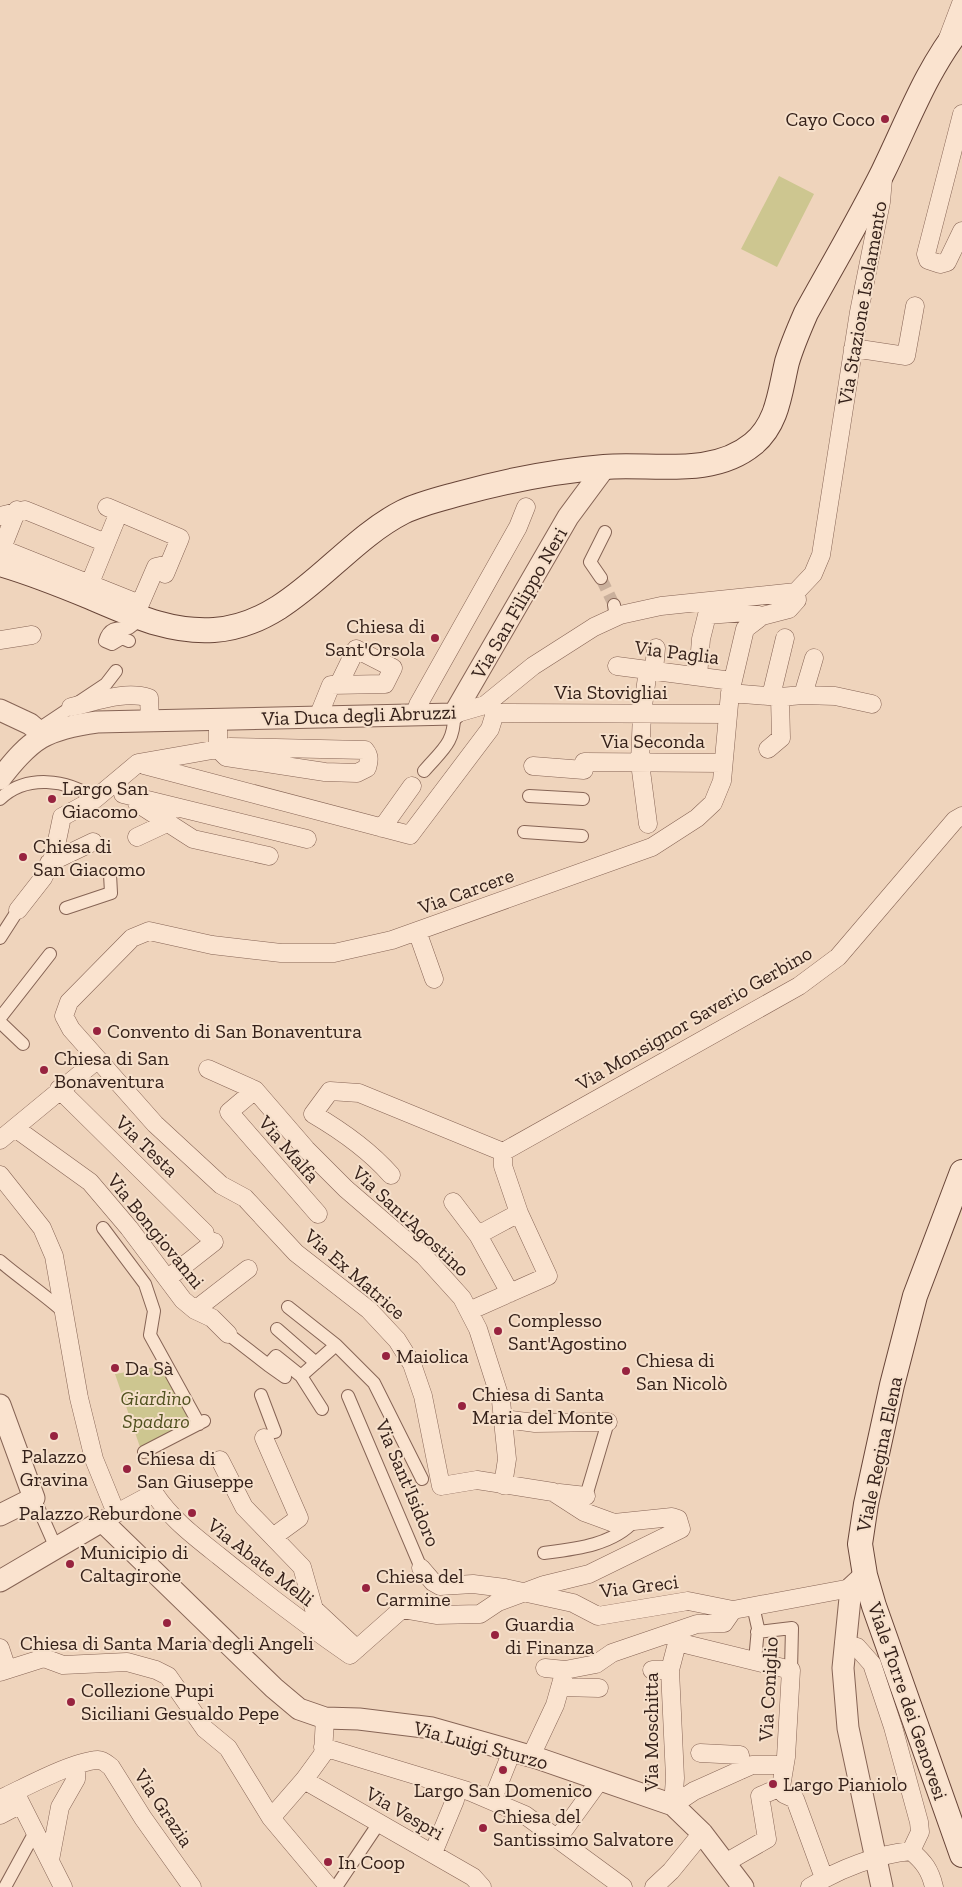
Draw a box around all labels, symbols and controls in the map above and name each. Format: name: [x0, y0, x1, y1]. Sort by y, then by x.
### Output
place label: Cayo Coco: [785, 107, 875, 131]
marker: Cayo Coco: [879, 113, 891, 125]
street label: Via Stazione Isolamento: [832, 199, 892, 408]
street label: Via San Filippo Neri: [465, 523, 572, 684]
place label: Chiesa di Sant'Orsola: [325, 614, 425, 661]
marker: Chiesa di Sant'Orsola: [429, 632, 441, 644]
street label: Via Paglia: [632, 635, 721, 669]
street label: Via Stovigliai: [553, 680, 668, 704]
street label: Via Duca degli Abruzzi: [260, 700, 457, 730]
street label: Via Seconda: [600, 729, 705, 753]
place label: Largo San Giacomo: [62, 776, 149, 823]
marker: Largo San Giacomo: [46, 793, 58, 805]
place label: Chiesa di San Giacomo: [33, 834, 145, 881]
marker: Chiesa di San Giacomo: [17, 851, 29, 863]
street label: Via Carcere: [414, 863, 517, 920]
street label: Via Monsignor Saverio Gerbino: [571, 940, 816, 1096]
place label: Convento di San Bonaventura: [107, 1019, 362, 1043]
marker: Convento di San Bonaventura: [91, 1025, 103, 1037]
place label: Chiesa di San Bonaventura: [54, 1046, 170, 1093]
marker: Chiesa di San Bonaventura: [38, 1064, 50, 1076]
street label: Via Testa: [110, 1109, 184, 1182]
street label: Via Malfa: [253, 1110, 325, 1188]
street label: Via Sant'Agostino: [347, 1160, 475, 1281]
street label: Via Bongiovanni: [102, 1168, 210, 1294]
street label: Via Ex Matrice: [299, 1223, 410, 1324]
place label: Complesso Sant'Agostino: [508, 1308, 627, 1355]
marker: Complesso Sant'Agostino: [492, 1325, 504, 1337]
place label: Maiolica: [396, 1344, 469, 1368]
place label: Chiesa di San Nicolò: [636, 1348, 727, 1395]
marker: Maiolica: [380, 1350, 392, 1362]
place label: Da Sà: [125, 1356, 174, 1380]
marker: Da Sà: [109, 1362, 121, 1374]
marker: Chiesa di San Nicolò: [620, 1365, 632, 1377]
street label: Viale Regina Elena: [851, 1374, 907, 1535]
place label: Chiesa di Santa Maria del Monte: [472, 1382, 613, 1429]
park label: Giardino Spadaro: [121, 1386, 191, 1433]
marker: Chiesa di Santa Maria del Monte: [456, 1400, 468, 1412]
street label: Via Sant'Isidoro: [370, 1415, 446, 1550]
marker: Palazzo Gravina: [48, 1430, 60, 1442]
place label: Palazzo Gravina: [20, 1444, 89, 1491]
place label: Chiesa di San Giuseppe: [137, 1446, 254, 1493]
marker: Chiesa di San Giuseppe: [121, 1463, 133, 1475]
place label: Palazzo Reburdone: [19, 1501, 182, 1525]
marker: Palazzo Reburdone: [186, 1507, 198, 1519]
street label: Via Abate Melli: [202, 1512, 320, 1611]
place label: Municipio di Caltagirone: [80, 1540, 189, 1587]
marker: Municipio di Caltagirone: [64, 1558, 76, 1570]
place label: Chiesa del Carmine: [376, 1564, 464, 1611]
street label: Via Greci: [597, 1569, 680, 1603]
marker: Chiesa del Carmine: [360, 1582, 372, 1594]
street label: Viale Torre dei Genovesi: [863, 1598, 953, 1803]
place label: Guardia di Finanza: [505, 1612, 595, 1659]
marker: Chiesa di Santa Maria degli Angeli: [161, 1617, 173, 1629]
marker: Guardia di Finanza: [489, 1629, 501, 1641]
place label: Chiesa di Santa Maria degli Angeli: [20, 1631, 314, 1655]
street label: Via Coniglio: [753, 1636, 783, 1743]
street label: Via Moschitta: [639, 1672, 663, 1793]
place label: Collezione Pupi Siciliani Gesualdo Pepe: [81, 1678, 279, 1725]
marker: Collezione Pupi Siciliani Gesualdo Pepe: [65, 1696, 77, 1708]
street label: Via Luigi Sturzo: [410, 1715, 551, 1774]
street label: Via Grazia: [129, 1764, 199, 1852]
marker: Largo San Domenico: [497, 1764, 509, 1776]
place label: Largo Pianiolo: [783, 1772, 907, 1796]
place label: Largo San Domenico: [414, 1778, 592, 1802]
marker: Largo Pianiolo: [767, 1778, 779, 1790]
street label: Via Vespri: [361, 1780, 449, 1845]
place label: Chiesa del Santissimo Salvatore: [493, 1804, 674, 1851]
marker: Chiesa del Santissimo Salvatore: [477, 1822, 489, 1834]
place label: In Coop: [338, 1850, 405, 1874]
marker: In Coop: [322, 1856, 334, 1868]

